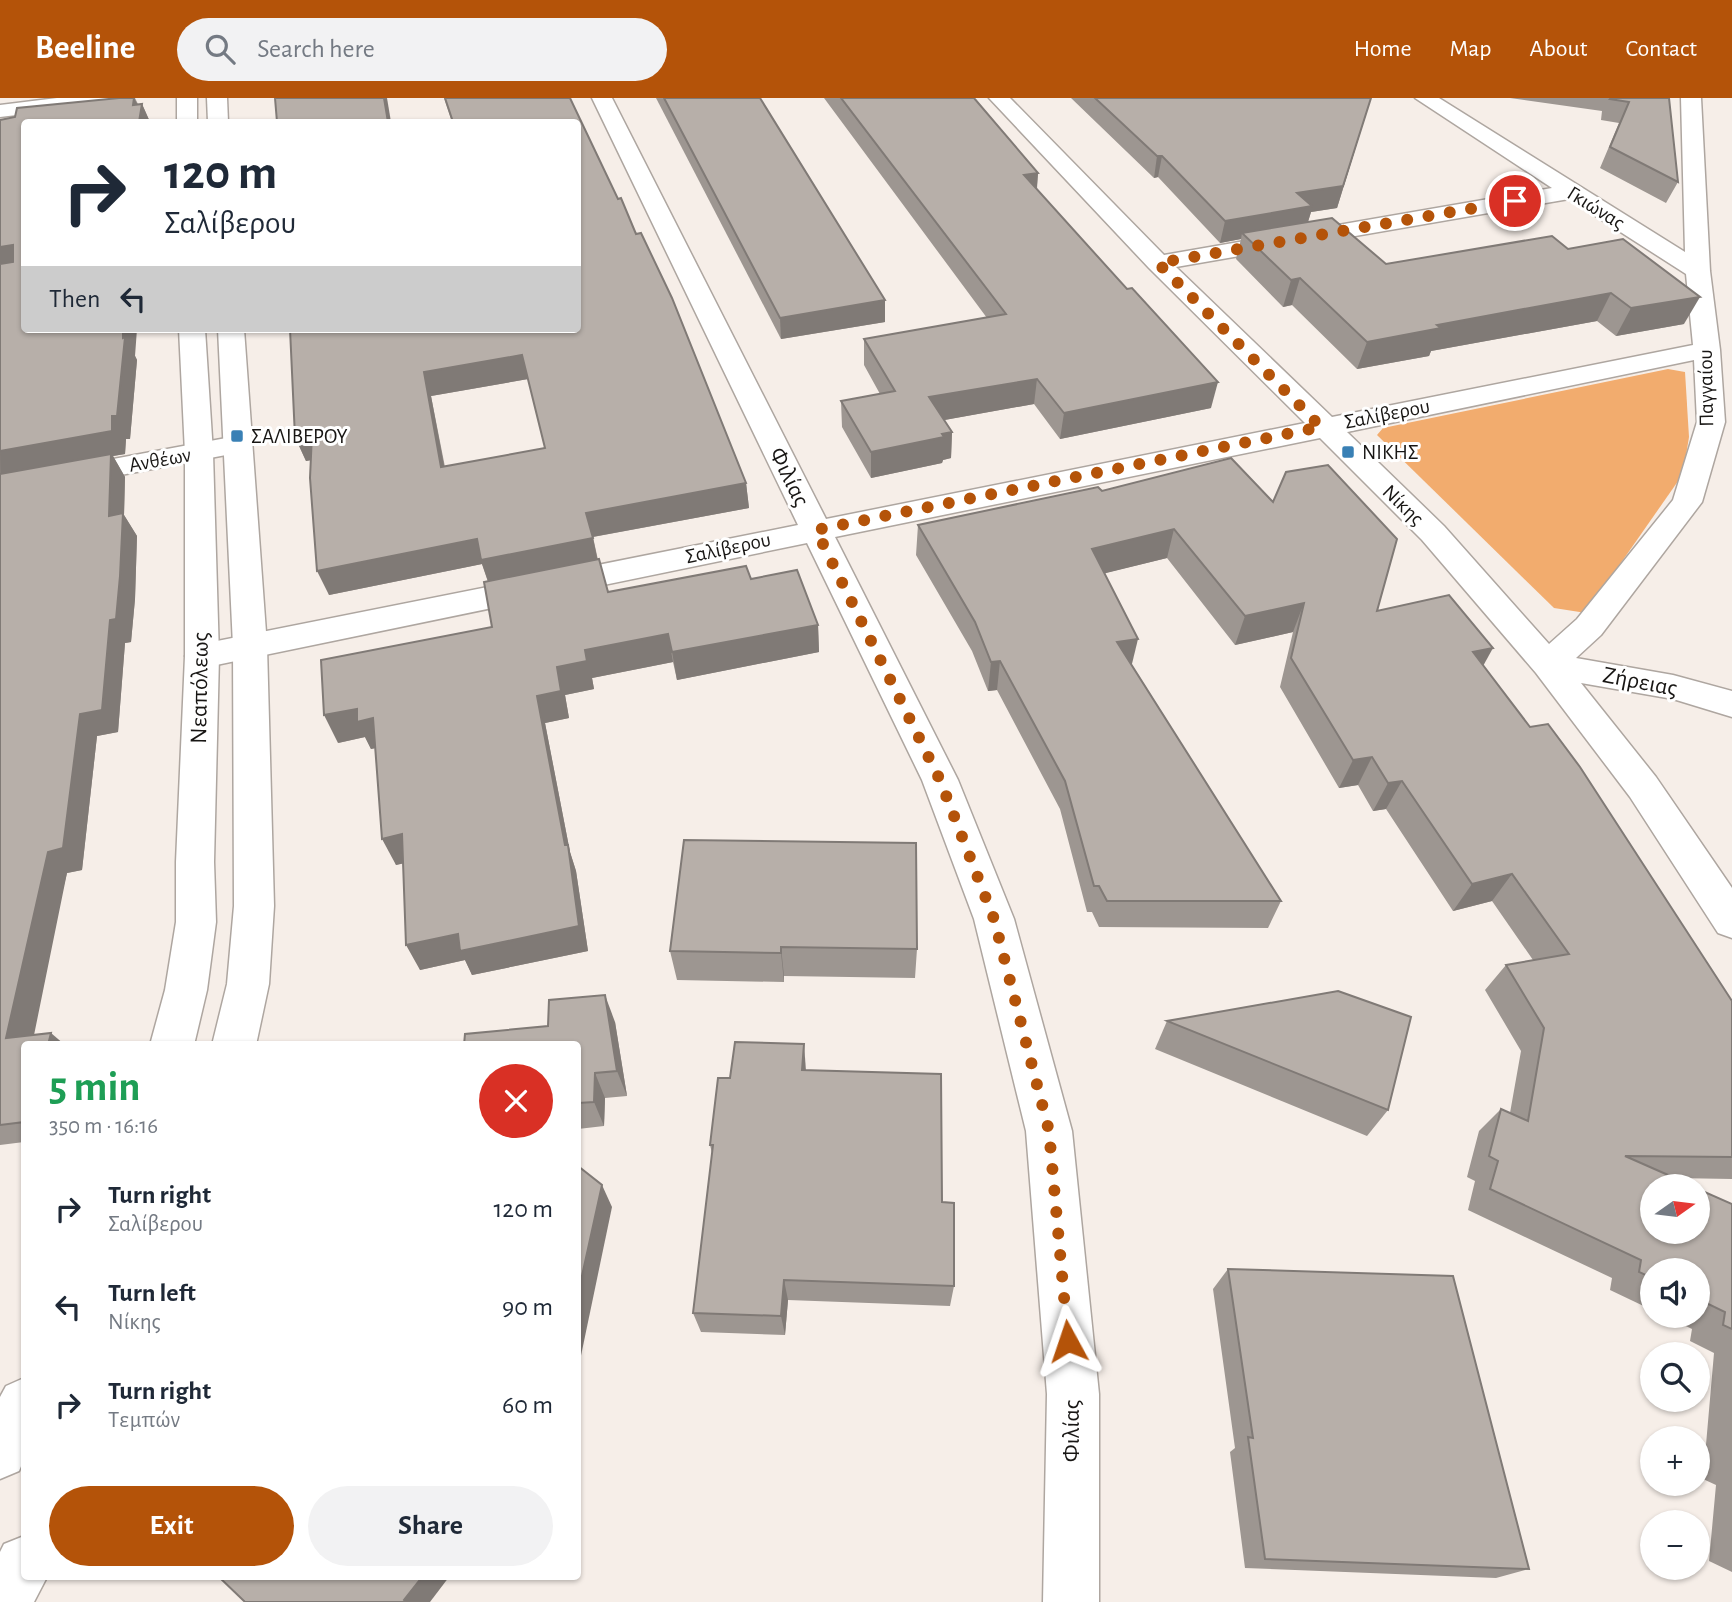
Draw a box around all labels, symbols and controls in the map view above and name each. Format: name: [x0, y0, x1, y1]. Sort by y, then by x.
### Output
search box: [177, 18, 667, 81]
icon: search: [201, 30, 239, 68]
text: Beeline: [35, 32, 135, 65]
text: Search here: [257, 36, 375, 62]
text: Home: [1354, 37, 1412, 61]
text: Map: [1450, 37, 1492, 61]
text: About: [1530, 37, 1587, 61]
text: Contact: [1625, 37, 1697, 61]
icon: right: [49, 147, 140, 238]
text: 120 m: [164, 149, 277, 198]
pin: [1485, 171, 1545, 231]
icon: arrive: [1496, 182, 1534, 220]
street label: Γκιώνας: [1564, 182, 1628, 234]
text: Σαλίβερου: [164, 207, 296, 239]
icon: left: [114, 280, 152, 318]
text: Then: [49, 286, 100, 312]
street label: Παγγαίου: [1695, 349, 1717, 427]
street label: Σαλίβερου: [1342, 395, 1432, 433]
place label: ΣΑΛΙΒΕΡΟΥ: [251, 426, 348, 447]
marker: ΣΑΛΙΒΕΡΟΥ: [229, 428, 245, 444]
place label: ΝΙΚΗΣ: [1362, 442, 1419, 463]
street label: Ανθέων: [127, 444, 193, 476]
street label: Φιλίας: [765, 444, 813, 510]
marker: ΝΙΚΗΣ: [1340, 444, 1356, 460]
street label: Νίκης: [1378, 481, 1428, 529]
street label: Σαλίβερου: [683, 529, 773, 567]
street label: Νεαπόλεως: [187, 632, 213, 744]
street label: Ζήρειας: [1601, 663, 1679, 701]
button: close: [479, 1064, 553, 1138]
text: 5 min: [49, 1066, 141, 1108]
text: 350 m · 16:16: [49, 1115, 158, 1138]
north arrow: [1640, 1174, 1710, 1244]
map controls: [1640, 1174, 1710, 1580]
text: Turn right: [108, 1182, 211, 1208]
icon: right: [49, 1190, 87, 1228]
text: 120 m: [493, 1196, 553, 1222]
text: Σαλίβερου: [108, 1213, 203, 1236]
button: sound: [1640, 1258, 1710, 1328]
text: Turn left: [108, 1280, 196, 1306]
icon: left: [49, 1288, 87, 1326]
text: 90 m: [502, 1294, 553, 1320]
position arrow: [1031, 1304, 1105, 1378]
text: Νίκης: [108, 1311, 161, 1334]
button: search: [1640, 1342, 1710, 1412]
text: Turn right: [108, 1378, 211, 1404]
icon: right: [49, 1386, 87, 1424]
text: 60 m: [502, 1392, 553, 1418]
street label: Φιλίας: [1060, 1400, 1084, 1462]
text: Τεμπών: [108, 1409, 180, 1432]
button: +: [1640, 1426, 1710, 1496]
button: Exit: [49, 1486, 294, 1566]
button: Share: [308, 1486, 553, 1566]
button: −: [1640, 1510, 1710, 1580]

